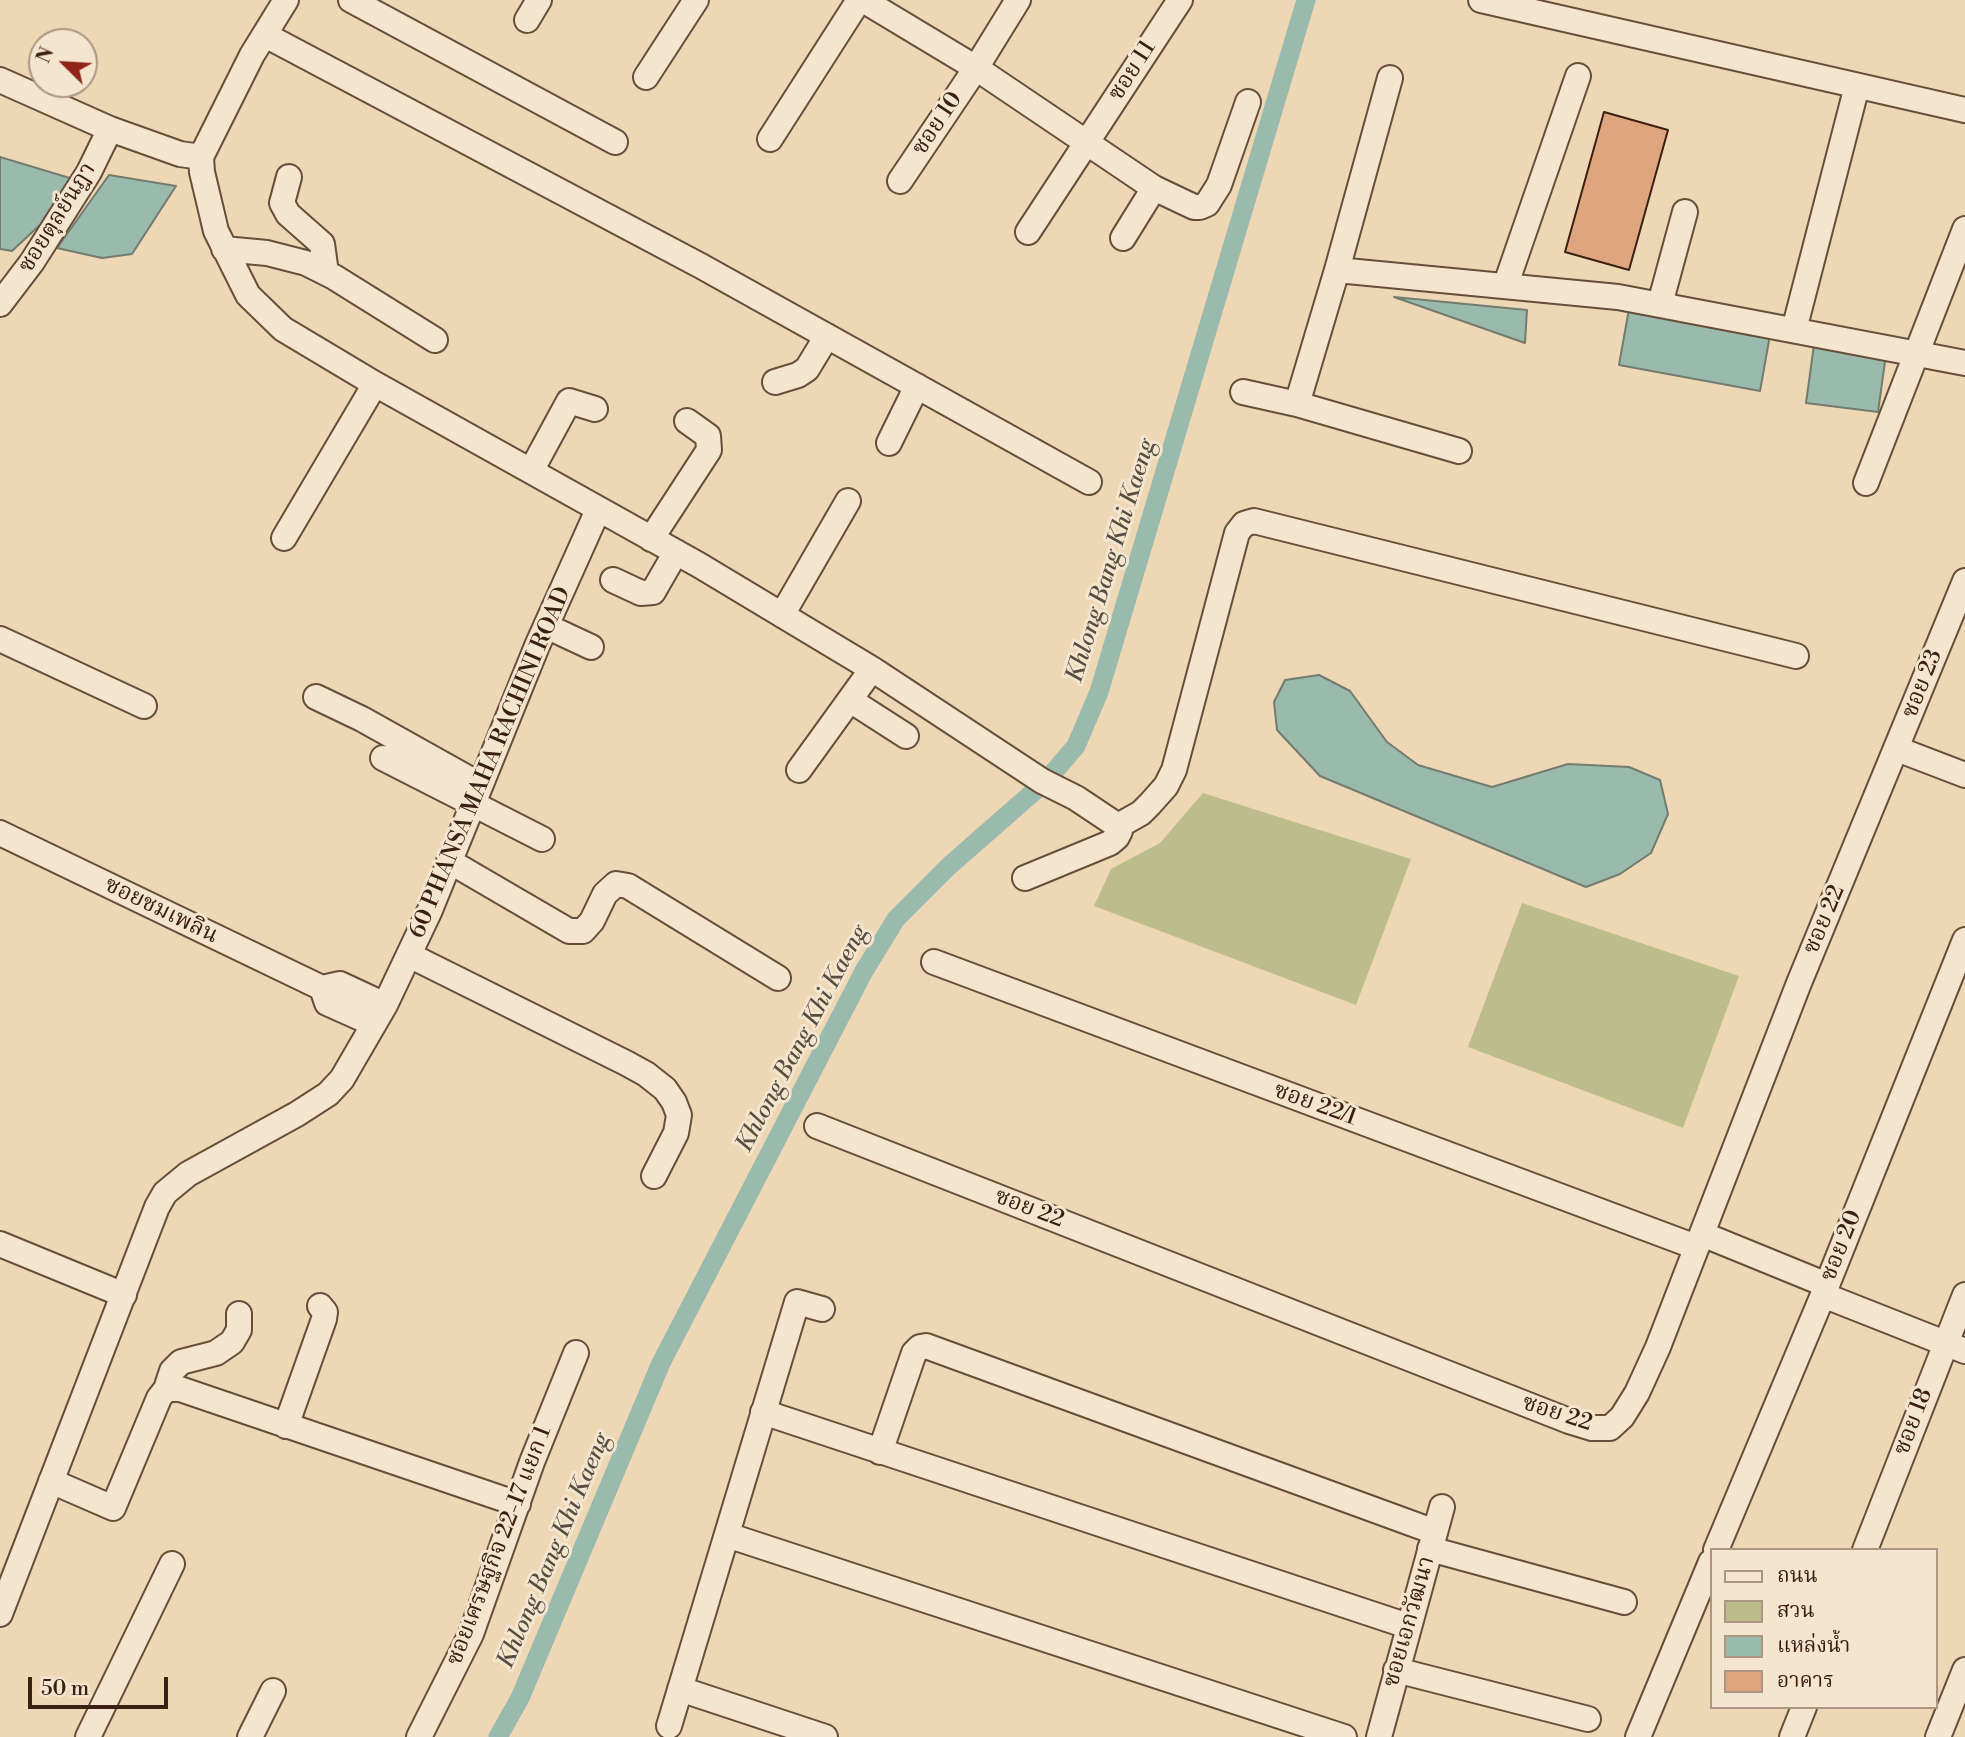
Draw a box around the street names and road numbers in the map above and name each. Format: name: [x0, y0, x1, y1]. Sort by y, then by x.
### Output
street label: ซอย 11: [1103, 36, 1163, 106]
street label: ซอย 10: [907, 87, 969, 161]
street label: ซอยตุลย์นฎา: [13, 158, 103, 278]
street label: 60 PHANSA MAHA RACHINI ROAD: [404, 583, 578, 943]
street label: ซอย 23: [1897, 646, 1949, 722]
street label: ซอยชมเพลิน: [100, 872, 222, 950]
street label: ซอย 22: [1798, 881, 1852, 959]
street label: ซอย 22/1: [1270, 1077, 1360, 1133]
street label: ซอย 22: [990, 1183, 1068, 1235]
street label: ซอย 20: [1815, 1206, 1869, 1286]
street label: ซอย 18: [1889, 1385, 1939, 1459]
street label: ซอย 22: [1518, 1390, 1596, 1438]
street label: ซอยเศรษฐกิจ 22-17 แยก 1: [442, 1422, 558, 1670]
street label: ซอยเอกวัฒนา: [1378, 1553, 1442, 1691]

